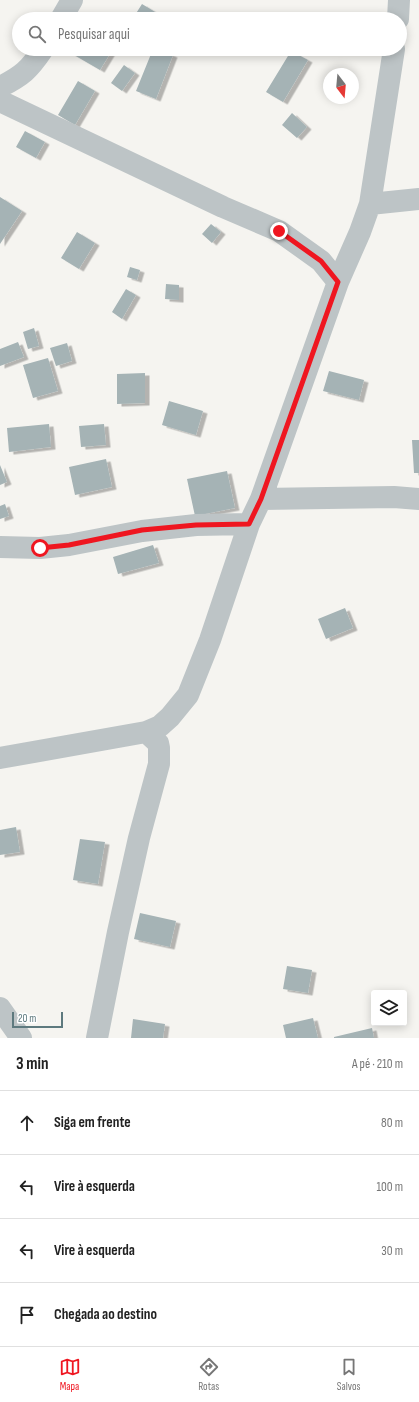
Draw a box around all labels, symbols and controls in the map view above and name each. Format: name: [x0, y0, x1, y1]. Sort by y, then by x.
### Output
search box: [12, 12, 407, 56]
icon: search: [26, 23, 48, 45]
text: Pesquisar aqui: [58, 25, 130, 44]
north arrow: [323, 68, 359, 104]
route end: [270, 222, 288, 240]
route start: [31, 539, 49, 557]
map controls: [371, 990, 407, 1026]
button: layers: [371, 990, 407, 1026]
scale bar: [12, 1010, 63, 1029]
text: 20 m: [18, 1012, 36, 1025]
text: 3 min: [16, 1054, 49, 1074]
text: A pé · 210 m: [352, 1056, 403, 1072]
icon: ahead: [16, 1112, 38, 1134]
text: Siga em frente: [54, 1113, 131, 1132]
text: 80 m: [381, 1115, 403, 1131]
icon: left: [16, 1176, 38, 1198]
text: Vire à esquerda: [54, 1177, 135, 1196]
text: 100 m: [376, 1179, 403, 1195]
icon: left: [16, 1240, 38, 1262]
text: Vire à esquerda: [54, 1241, 135, 1260]
text: 30 m: [381, 1243, 403, 1259]
icon: arrive: [16, 1304, 38, 1326]
text: Chegada ao destino: [54, 1305, 157, 1324]
tab: Mapa: [59, 1356, 81, 1393]
tab: Rotas: [198, 1356, 220, 1393]
tab: Salvos: [337, 1356, 360, 1393]

